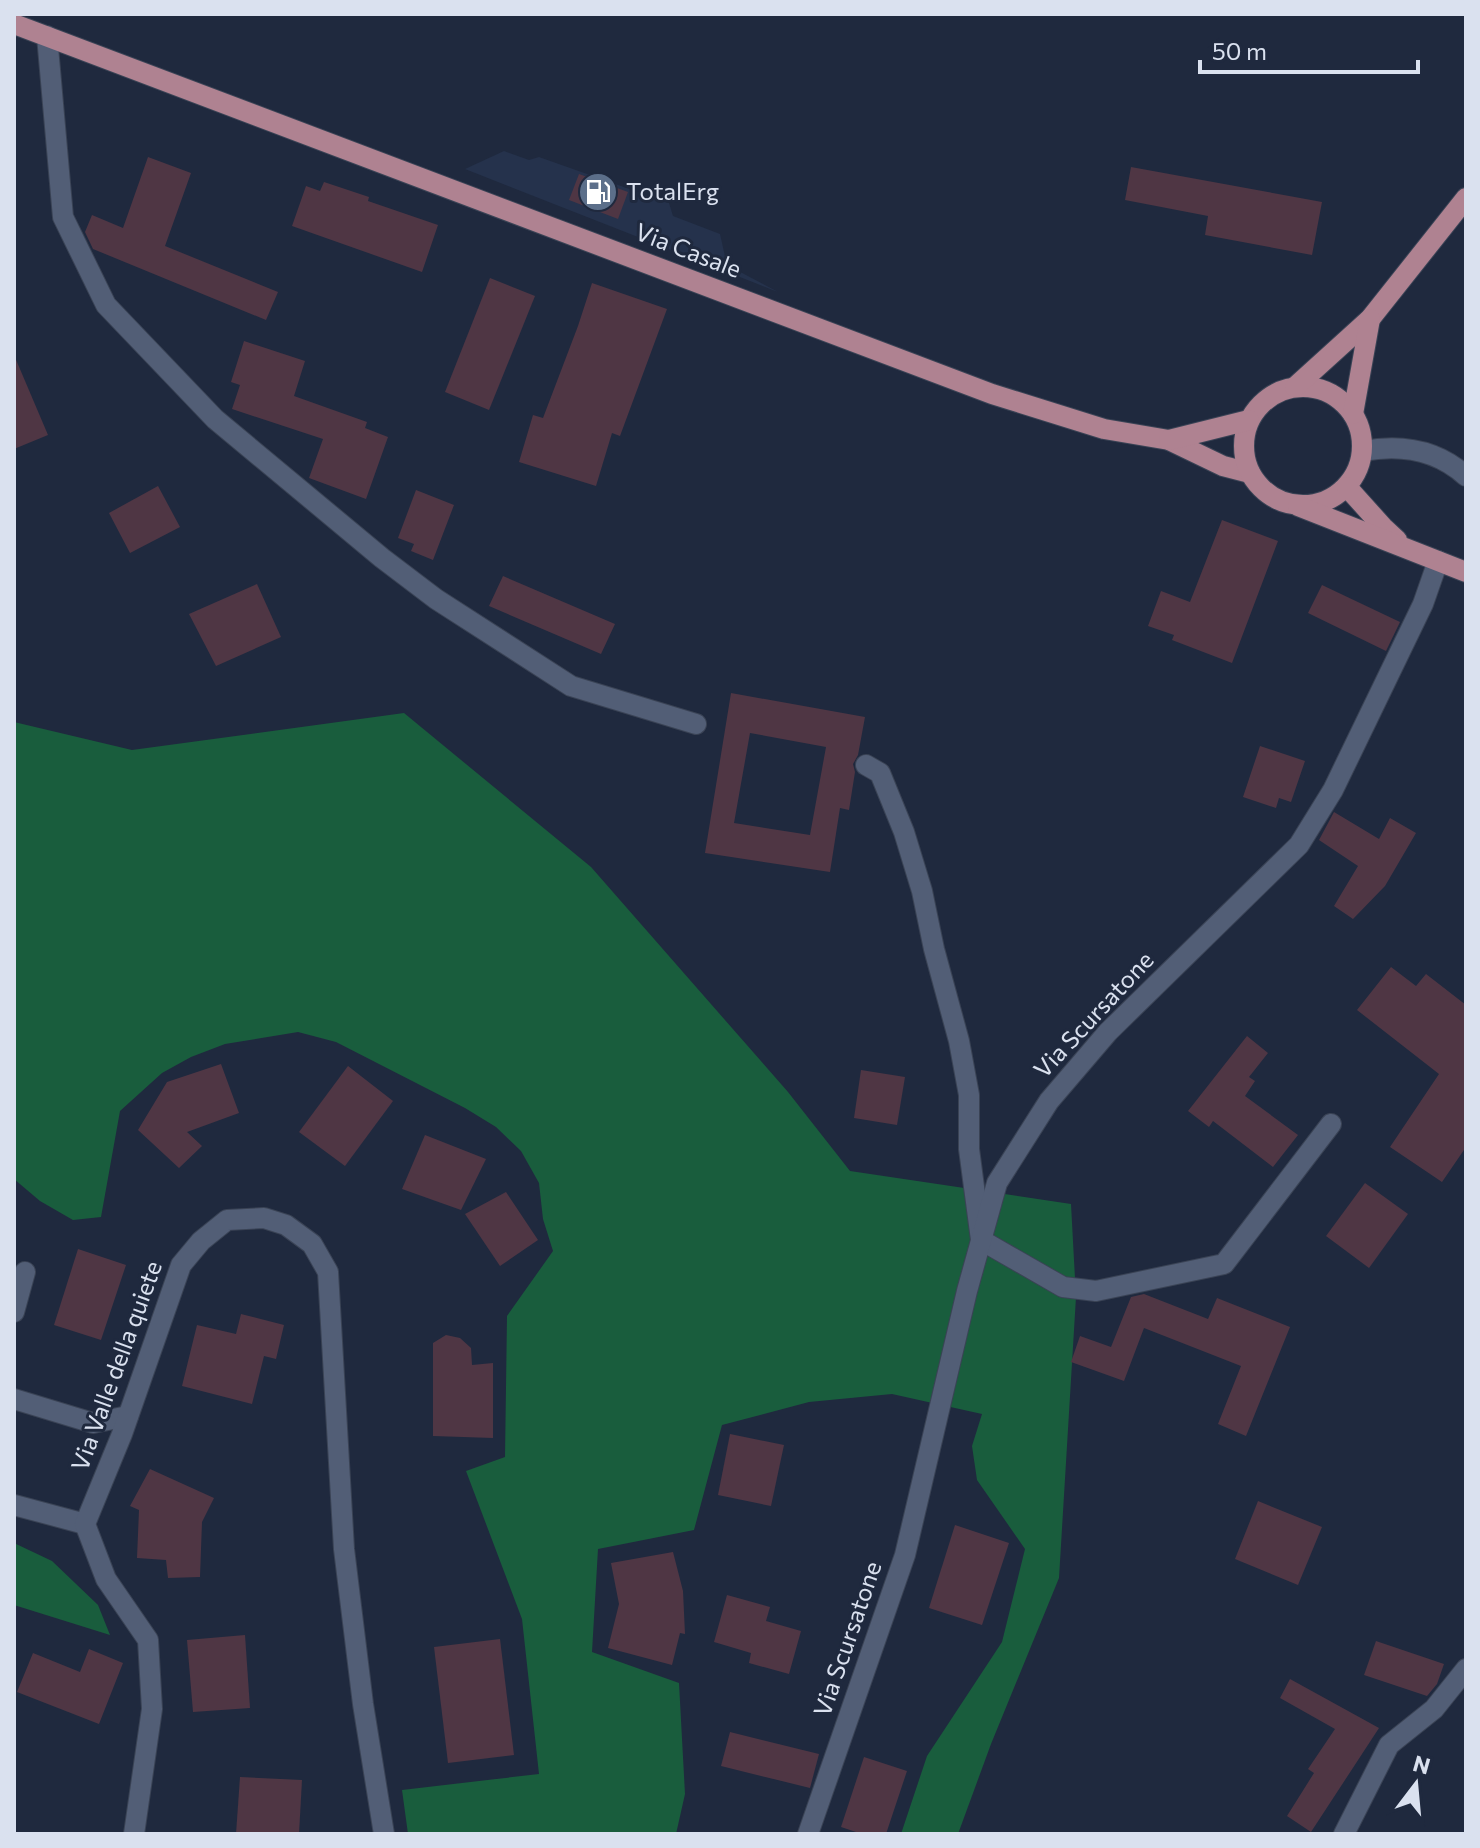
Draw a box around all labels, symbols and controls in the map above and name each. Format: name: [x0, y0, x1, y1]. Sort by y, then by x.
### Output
scale bar: [1200, 24, 1418, 74]
text: 50 m: [1212, 36, 1267, 65]
fuel station icon: TotalErg: [577, 171, 619, 213]
place label: TotalErg: [626, 176, 719, 205]
street label: Via Casale: [632, 216, 746, 283]
street label: Via Scursatone: [1027, 945, 1159, 1083]
street label: Via Valle della quiete: [64, 1257, 167, 1474]
street label: Via Scursatone: [806, 1557, 887, 1720]
north arrow: [1376, 1744, 1456, 1824]
text: N: [1410, 1749, 1433, 1780]

